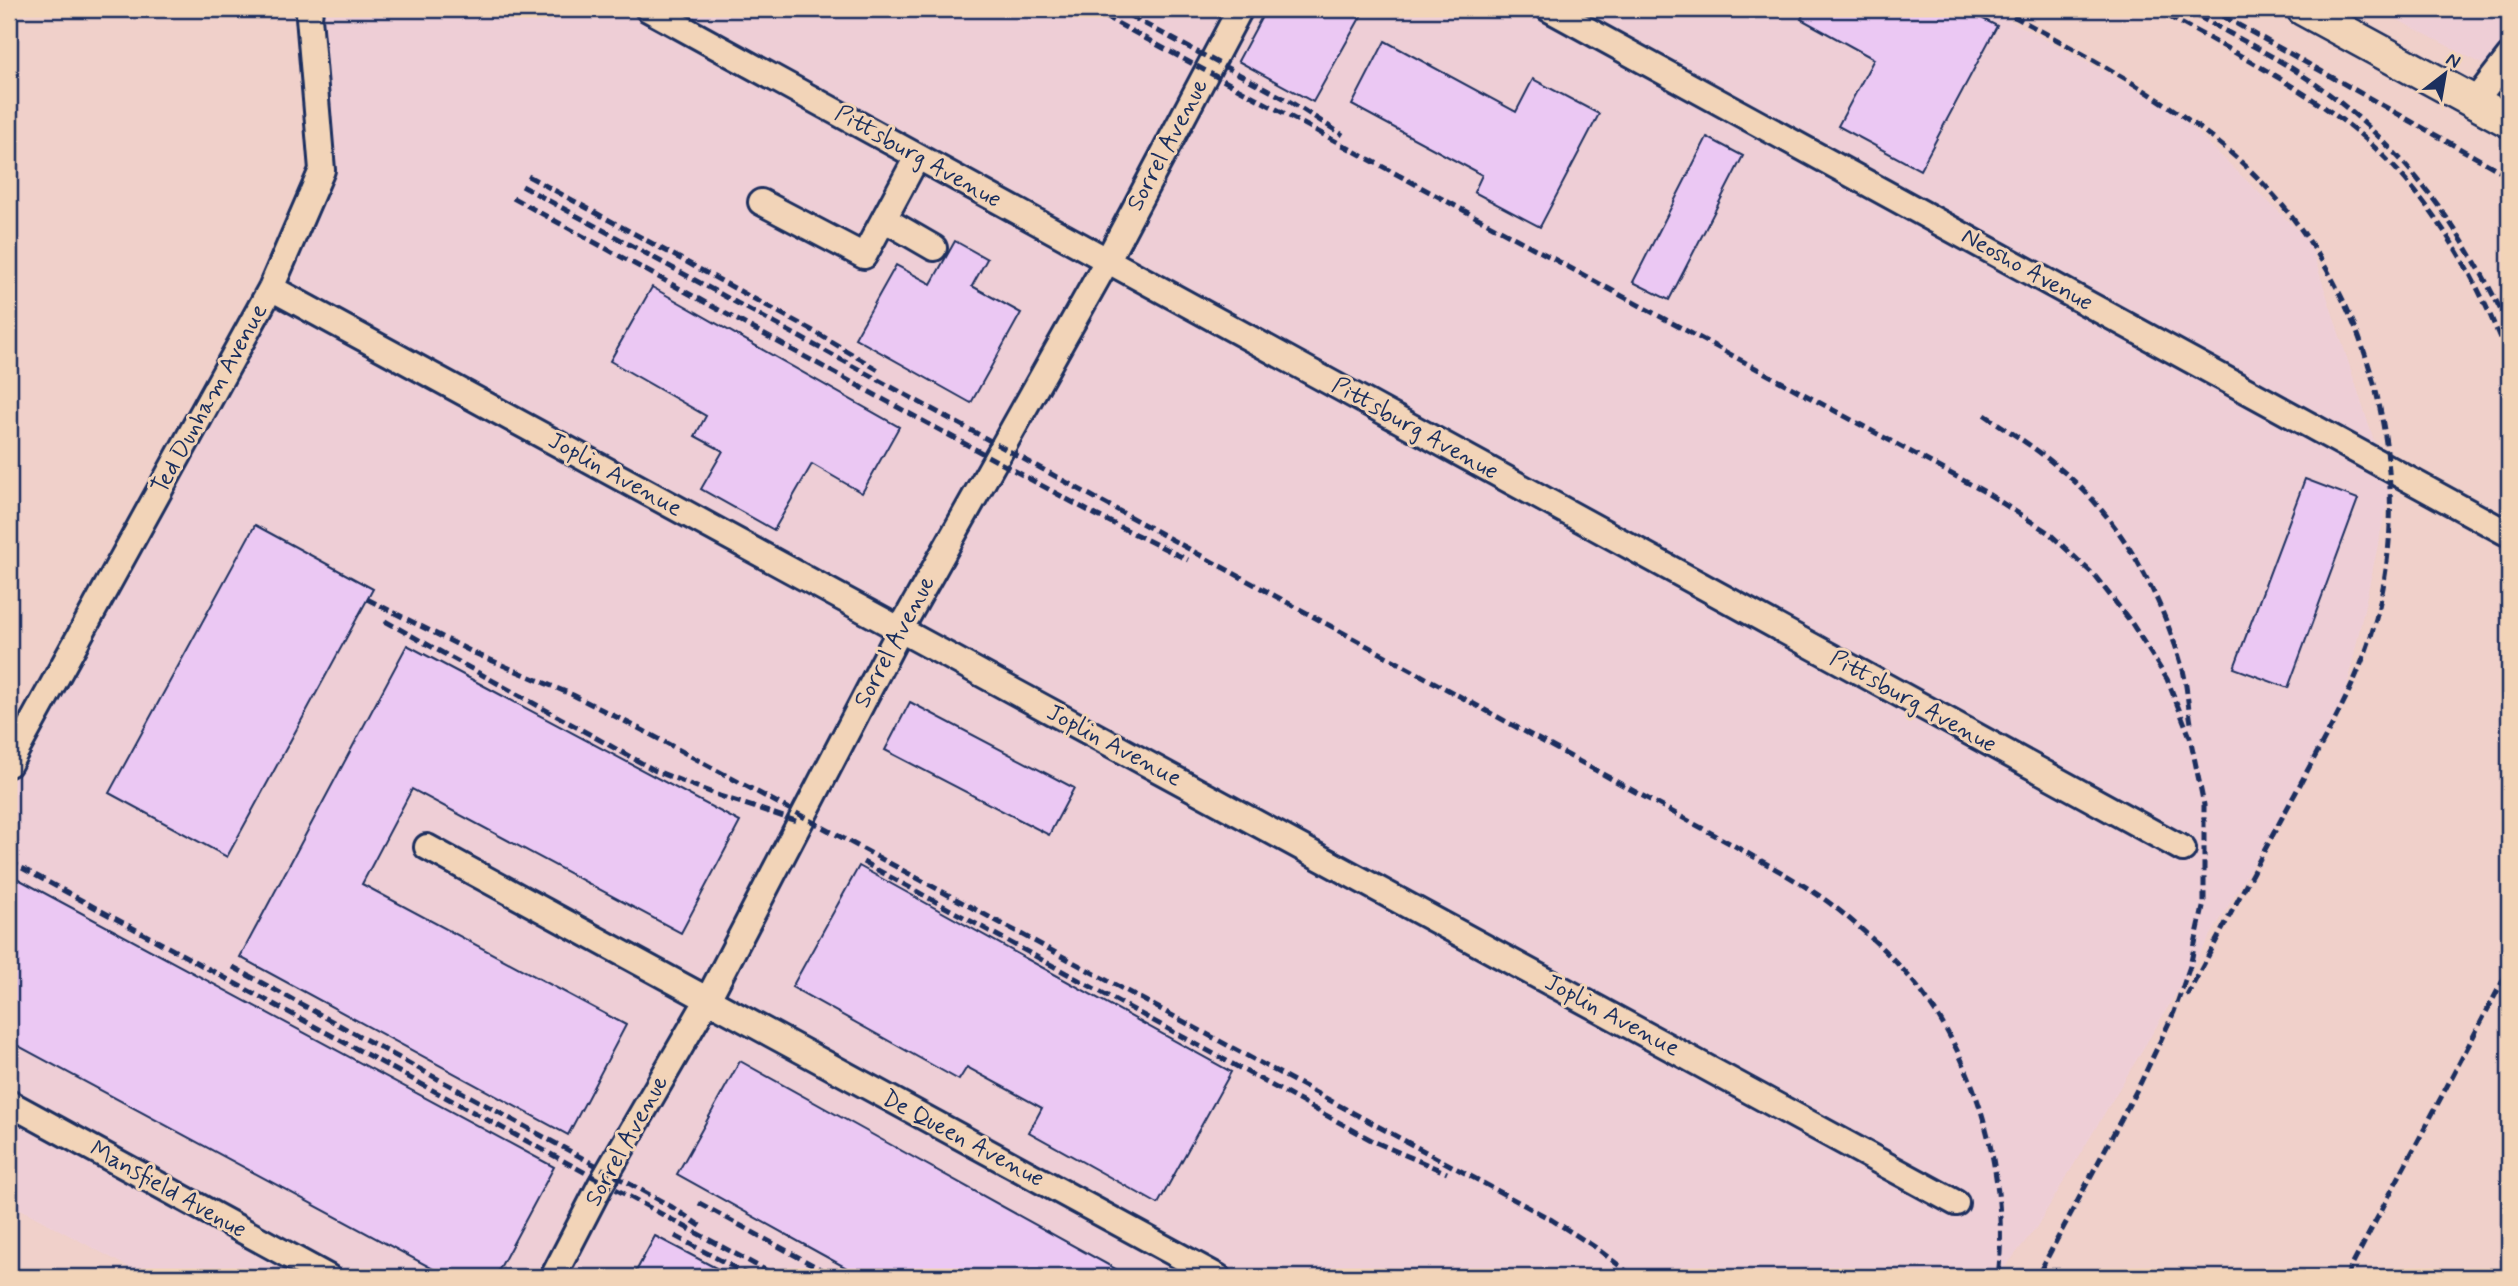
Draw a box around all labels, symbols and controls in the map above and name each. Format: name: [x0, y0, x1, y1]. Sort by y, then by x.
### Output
north arrow: [2410, 38, 2480, 108]
text: N: [2441, 47, 2465, 75]
street label: Sorrel Avenue: [1120, 73, 1216, 217]
street label: Pittsburg Avenue: [829, 98, 1007, 216]
street label: Neosho Avenue: [1956, 221, 2098, 319]
street label: Ted Dunham Avenue: [145, 298, 275, 500]
street label: Pittsburg Avenue: [1326, 370, 1504, 488]
street label: Joplin Avenue: [542, 425, 688, 525]
street label: Sorrel Avenue: [847, 570, 943, 714]
street label: Pittsburg Avenue: [1824, 643, 2002, 761]
street label: Joplin Avenue: [1041, 697, 1187, 795]
street label: Joplin Avenue: [1539, 967, 1685, 1065]
street label: Sorrel Avenue: [578, 1070, 676, 1212]
street label: De Queen Avenue: [877, 1083, 1049, 1195]
street label: Mansfield Avenue: [84, 1134, 252, 1246]

